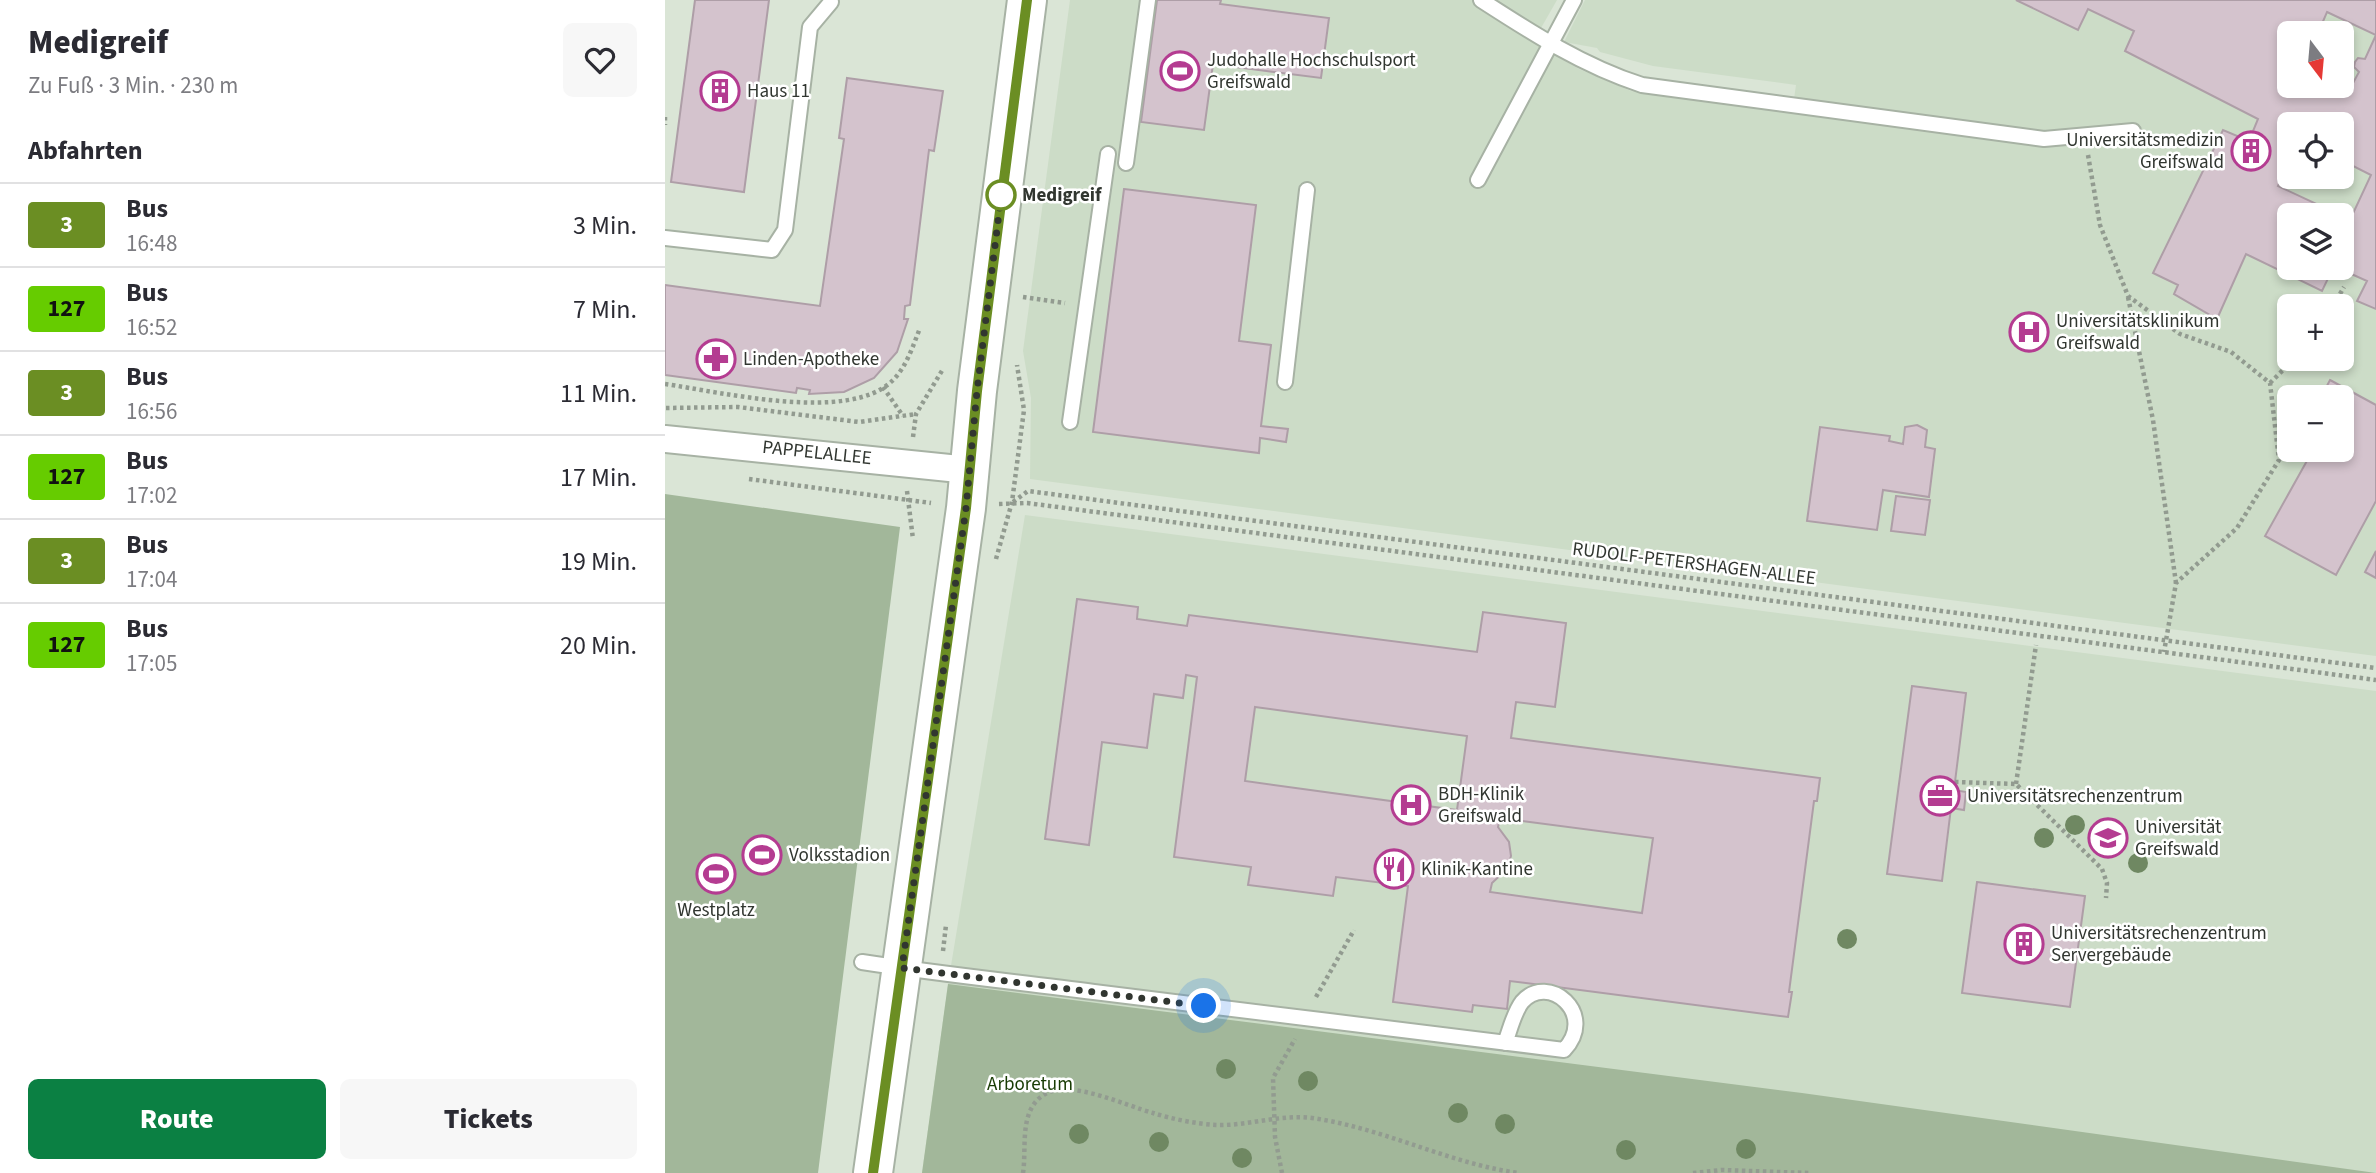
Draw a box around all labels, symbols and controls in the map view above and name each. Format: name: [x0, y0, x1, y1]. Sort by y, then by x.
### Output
text: Medigreif: [28, 19, 168, 66]
north arrow: [2277, 21, 2354, 98]
map controls: [2277, 21, 2354, 462]
button: heart: [563, 23, 637, 97]
place label: Judohalle Hochschulsport Greifswald: [1207, 47, 1416, 96]
sports icon: Judohalle Hochschulsport Greifswald: [1159, 50, 1201, 92]
text: Zu Fuß · 3 Min. · 230 m: [28, 69, 238, 102]
building icon: Haus 11: [699, 70, 741, 112]
place label: Haus 11: [747, 78, 810, 105]
button: locate: [2277, 112, 2354, 189]
place label: Universitätsmedizin Greifswald: [2066, 127, 2224, 176]
building icon: Universitätsmedizin Greifswald: [2230, 130, 2272, 172]
text: Abfahrten: [28, 132, 143, 169]
marker: Medigreif: [986, 180, 1016, 210]
place label: Medigreif: [1022, 182, 1103, 209]
text: Bus: [126, 190, 168, 227]
button: layers: [2277, 203, 2354, 280]
text: 3: [60, 207, 73, 242]
text: 3 Min.: [573, 207, 637, 244]
text: 16:48: [126, 227, 177, 260]
text: Bus: [126, 274, 168, 311]
text: 127: [47, 291, 86, 326]
text: 7 Min.: [573, 291, 637, 328]
button: +: [2277, 294, 2354, 371]
place label: Universitätsklinikum Greifswald: [2056, 308, 2219, 357]
text: 16:52: [126, 311, 177, 344]
hospital icon: Universitätsklinikum Greifswald: [2008, 311, 2050, 353]
pharmacy icon: Linden-Apotheke: [695, 338, 737, 380]
place label: Linden-Apotheke: [743, 346, 879, 373]
text: Bus: [126, 358, 168, 395]
text: 3: [60, 375, 73, 410]
text: 11 Min.: [560, 375, 637, 412]
button: −: [2277, 385, 2354, 462]
text: 16:56: [126, 395, 177, 428]
street label: PAPPELALLEE: [761, 434, 873, 472]
text: Bus: [126, 442, 168, 479]
text: 127: [47, 459, 86, 494]
text: 17 Min.: [560, 459, 637, 496]
text: 17:02: [126, 479, 177, 512]
text: Bus: [126, 526, 168, 563]
street label: RUDOLF-PETERSHAGEN-ALLEE: [1571, 536, 1817, 592]
text: 3: [60, 543, 73, 578]
text: 19 Min.: [560, 543, 637, 580]
text: 17:04: [126, 563, 177, 596]
text: Bus: [126, 610, 168, 647]
text: 127: [47, 627, 86, 662]
text: 20 Min.: [560, 627, 637, 664]
text: 17:05: [126, 647, 177, 680]
office icon: Universitätsrechenzentrum: [1919, 775, 1961, 817]
place label: BDH-Klinik Greifswald: [1438, 781, 1525, 830]
place label: Universitätsrechenzentrum: [1967, 783, 2183, 810]
hospital icon: BDH-Klinik Greifswald: [1390, 784, 1432, 826]
place label: Universität Greifswald: [2135, 814, 2222, 863]
school or university icon: Universität Greifswald: [2087, 817, 2129, 859]
sports icon: Volksstadion: [741, 834, 783, 876]
place label: Volksstadion: [789, 842, 890, 869]
restaurant icon: Klinik-Kantine: [1373, 848, 1415, 890]
sports icon: Westplatz: [695, 853, 737, 895]
place label: Klinik-Kantine: [1421, 856, 1533, 883]
place label: Westplatz: [677, 897, 755, 924]
place label: Universitätsrechenzentrum Servergebäude: [2051, 920, 2267, 969]
building icon: Universitätsrechenzentrum Servergebäude: [2003, 923, 2045, 965]
your location: [1186, 988, 1221, 1023]
park label: Arboretum: [987, 1071, 1073, 1098]
button: Route: [28, 1079, 326, 1159]
button: Tickets: [340, 1079, 637, 1159]

